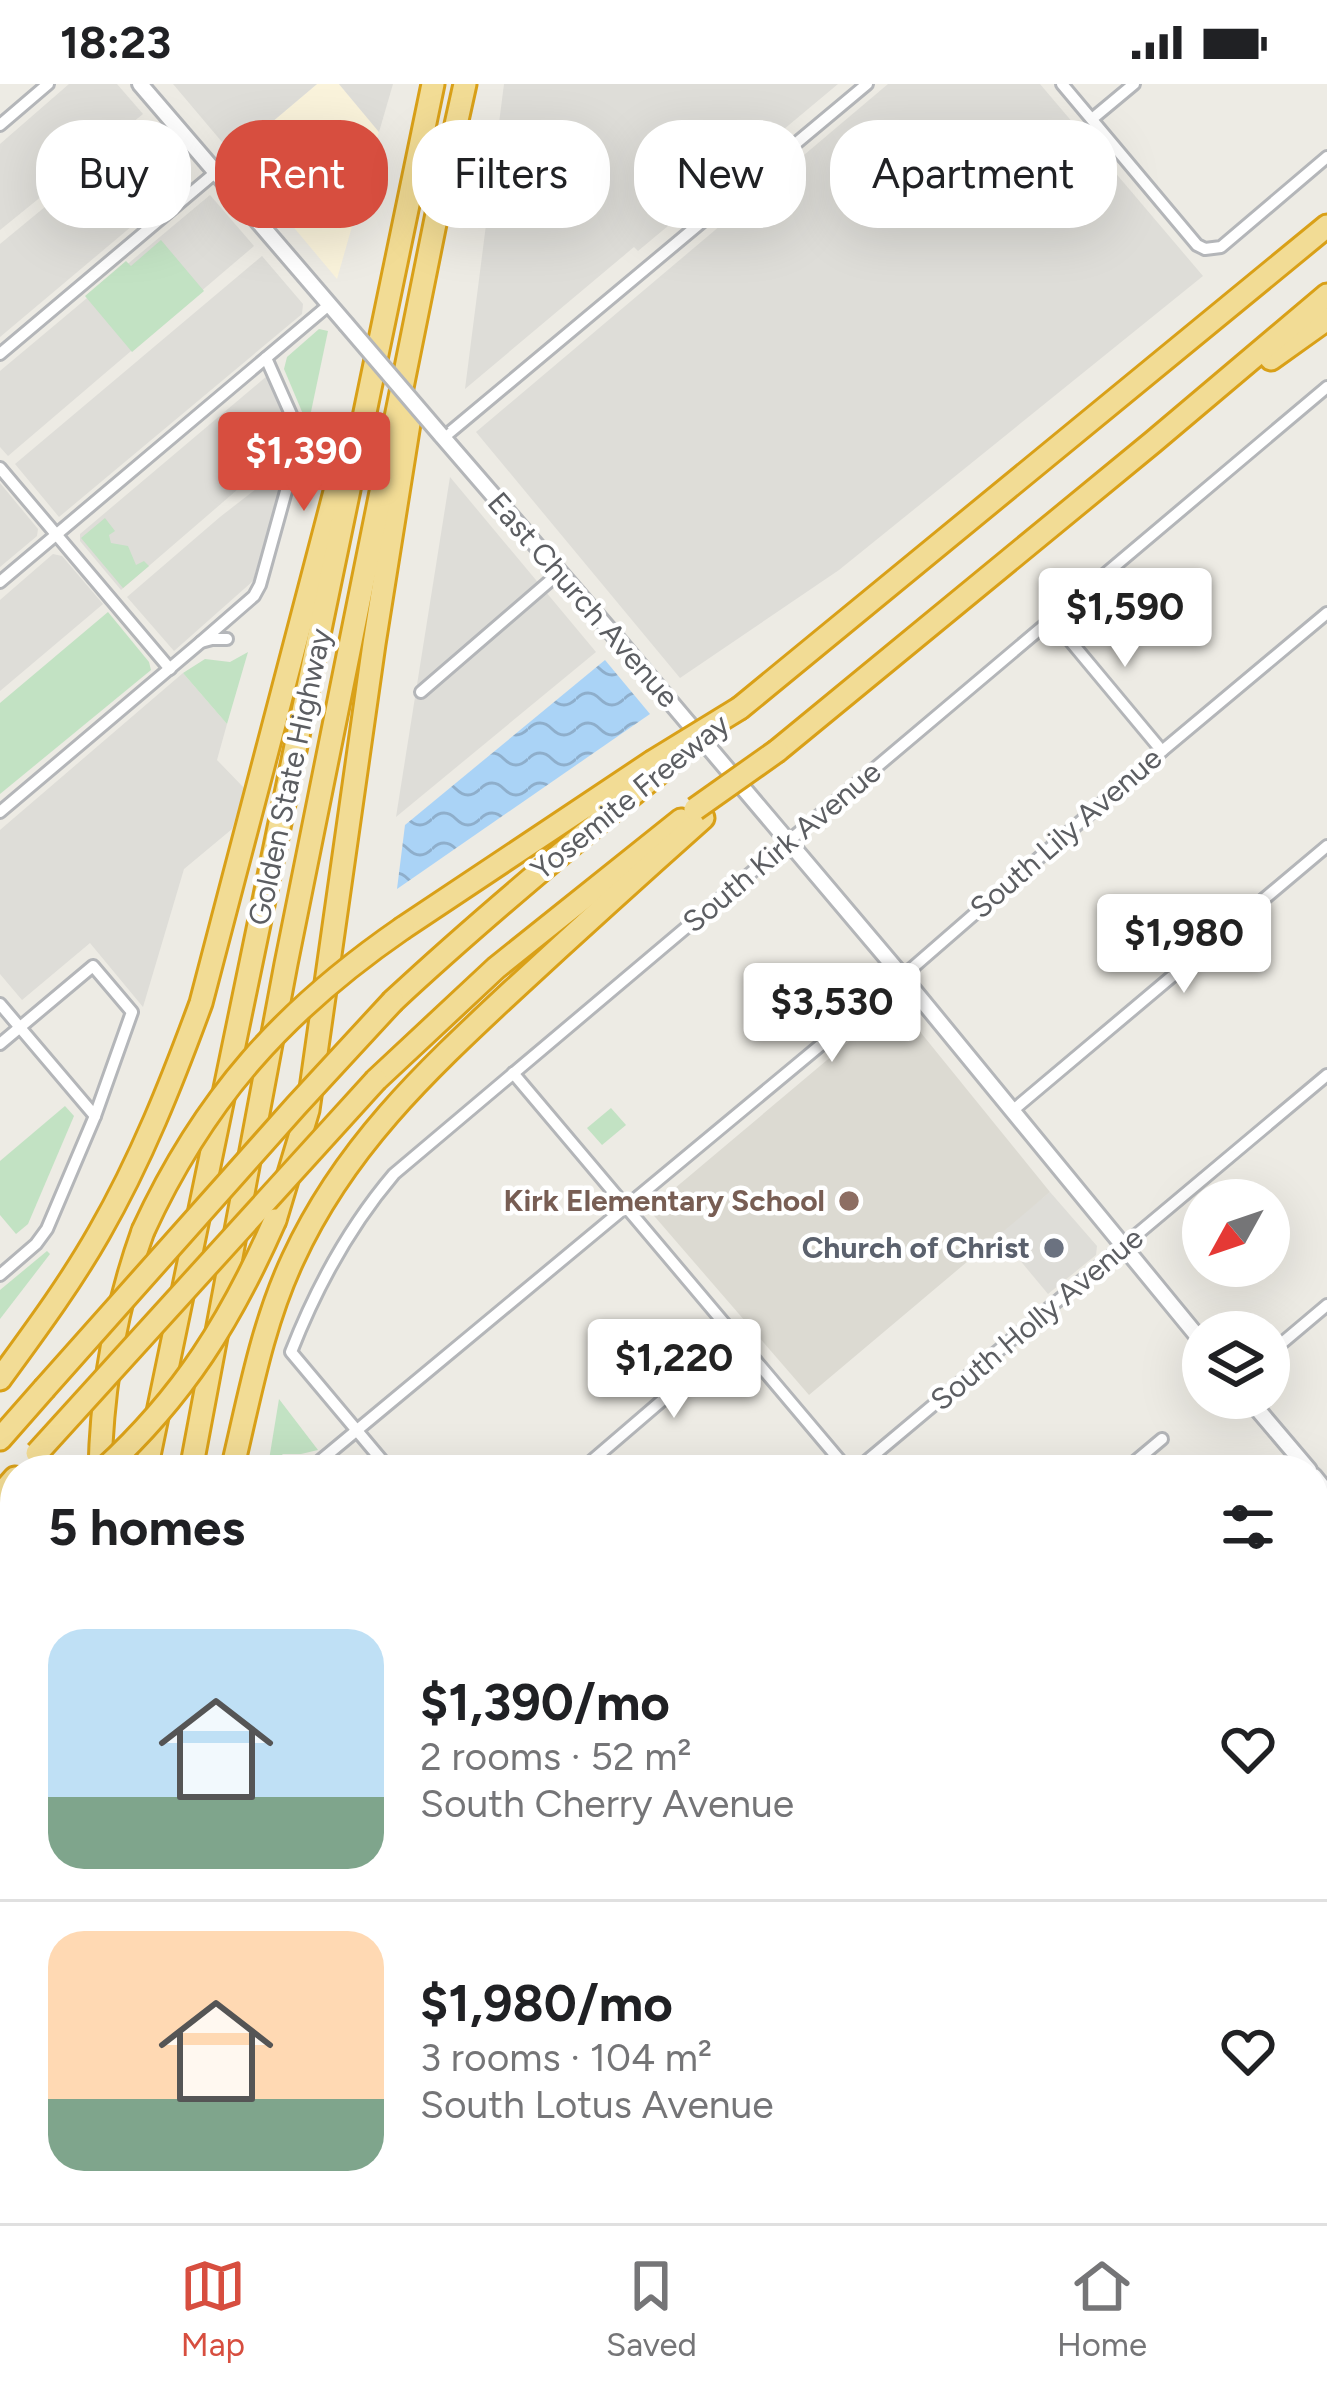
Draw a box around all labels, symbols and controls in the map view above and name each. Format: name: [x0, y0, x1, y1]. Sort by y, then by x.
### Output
text: 18:23: [60, 15, 171, 69]
chip: Buy: [36, 120, 191, 228]
chip: Rent: [215, 120, 388, 228]
chip: Filters: [412, 120, 610, 228]
chip: New: [634, 120, 806, 228]
chip: Apartment: [830, 120, 1117, 228]
pin: $1,390: [206, 412, 402, 514]
text: $1,390: [245, 427, 363, 474]
street label: East Church Avenue: [480, 485, 687, 715]
pin: $1,590: [1027, 568, 1223, 670]
text: $1,590: [1066, 583, 1184, 630]
street label: Golden State Highway: [240, 625, 339, 929]
street label: Yosemite Freeway: [523, 705, 736, 888]
street label: South Lily Avenue: [962, 739, 1169, 926]
street label: South Kirk Avenue: [675, 753, 888, 940]
pin: $1,980: [1086, 894, 1282, 996]
text: $1,980: [1124, 909, 1244, 956]
pin: $3,530: [734, 963, 930, 1065]
text: $3,530: [771, 978, 893, 1025]
north arrow: [1182, 1179, 1290, 1287]
map controls: [1182, 1179, 1290, 1419]
place label: Kirk Elementary School: [504, 1182, 825, 1219]
marker: Kirk Elementary School: [836, 1188, 862, 1214]
street label: South Holly Avenue: [923, 1219, 1150, 1418]
place label: Church of Christ: [802, 1229, 1030, 1266]
marker: Church of Christ: [1041, 1235, 1067, 1261]
button: layers: [1182, 1311, 1290, 1419]
pin: $1,220: [576, 1319, 772, 1421]
text: $1,220: [615, 1334, 733, 1381]
icon: filters: [1215, 1494, 1281, 1560]
text: 5 homes: [48, 1497, 245, 1558]
text: $1,390/mo: [420, 1672, 670, 1733]
icon: home: [144, 1677, 288, 1821]
icon: heart: [1215, 1716, 1281, 1782]
text: 2 rooms · 52 m²: [420, 1733, 692, 1780]
text: South Cherry Avenue: [420, 1780, 794, 1827]
text: $1,980/mo: [420, 1973, 673, 2034]
icon: home: [144, 1979, 288, 2123]
icon: heart: [1215, 2018, 1281, 2084]
text: 3 rooms · 104 m²: [420, 2034, 712, 2081]
text: South Lotus Avenue: [420, 2081, 774, 2128]
tab: Map: [180, 2253, 246, 2364]
tab: Saved: [606, 2253, 697, 2364]
tab: Home: [1057, 2253, 1147, 2364]

